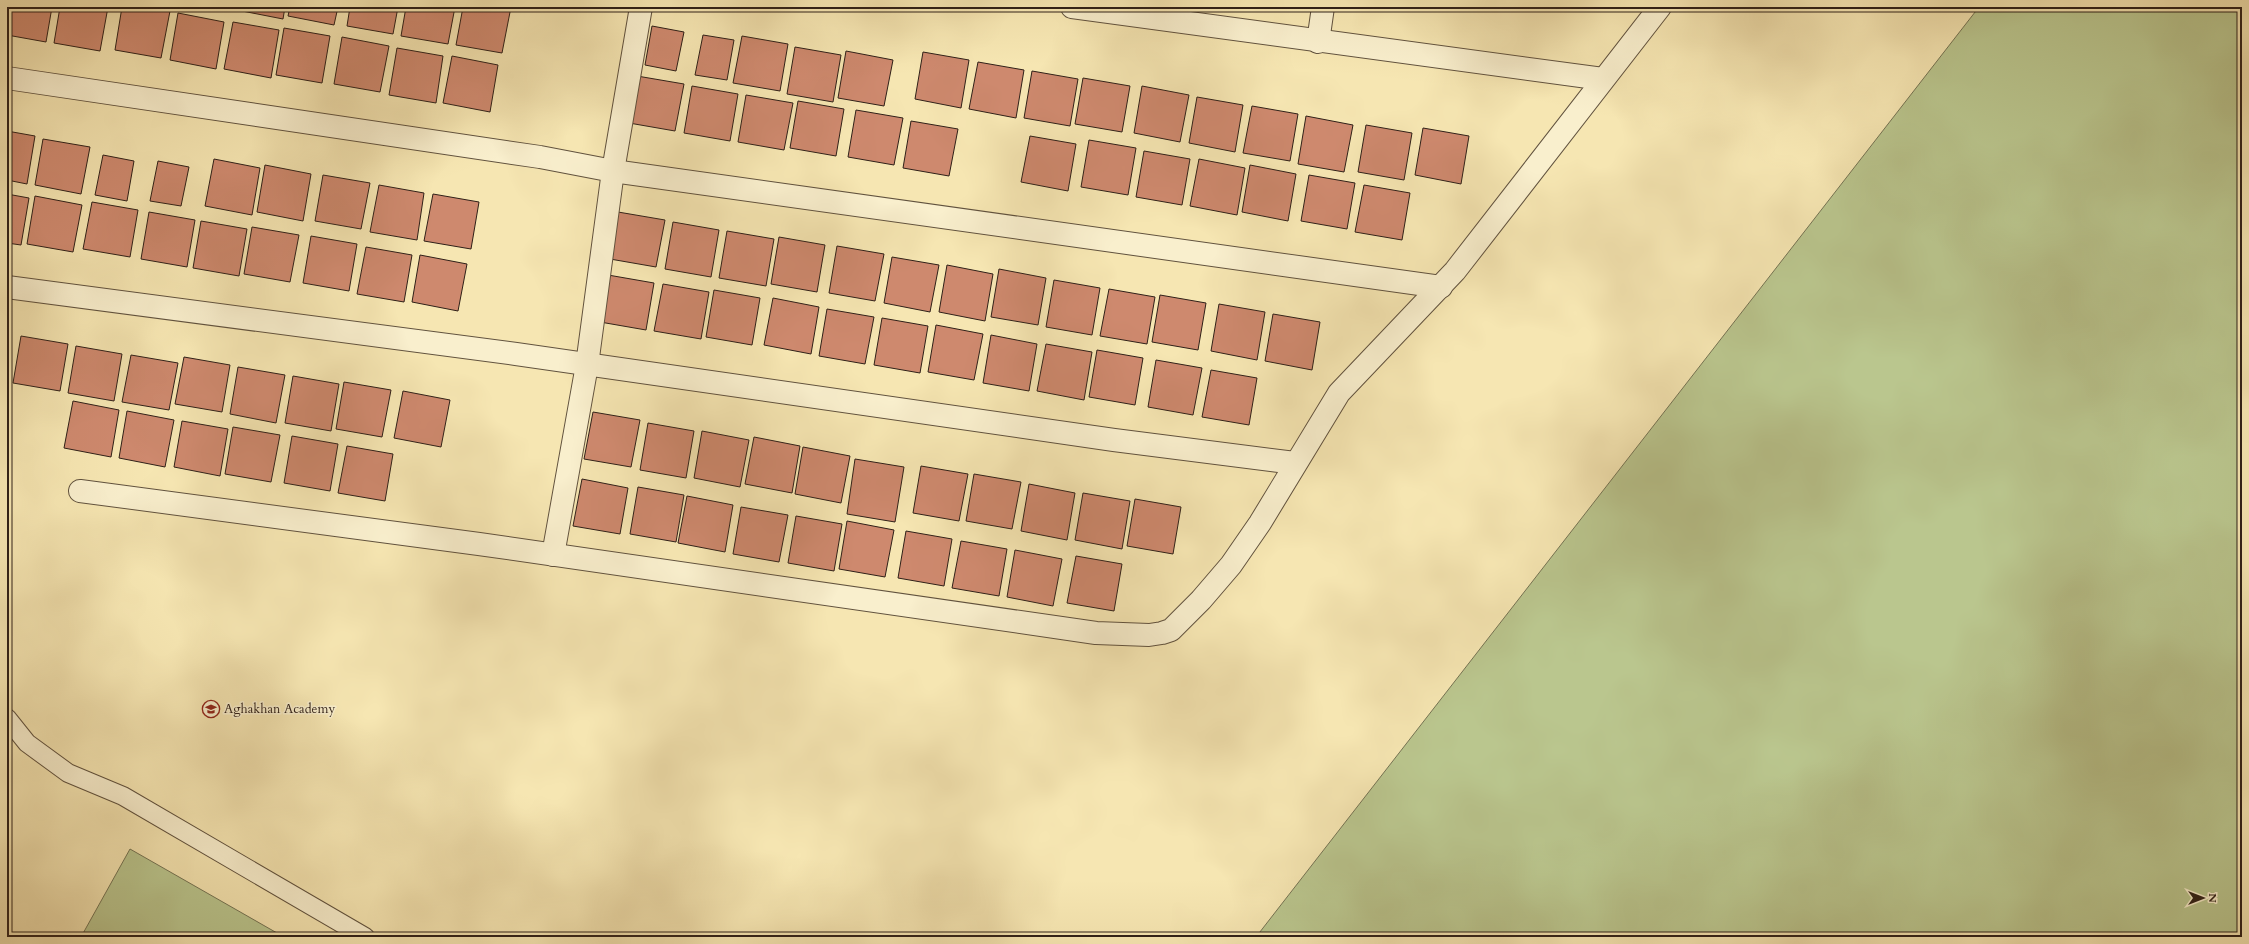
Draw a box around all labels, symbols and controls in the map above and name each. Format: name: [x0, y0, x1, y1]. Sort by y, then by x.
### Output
school or university icon: Aghakhan Academy: [201, 699, 221, 719]
place label: Aghakhan Academy: [224, 700, 335, 718]
north arrow: [2183, 878, 2223, 918]
text: N: [2205, 893, 2220, 903]

